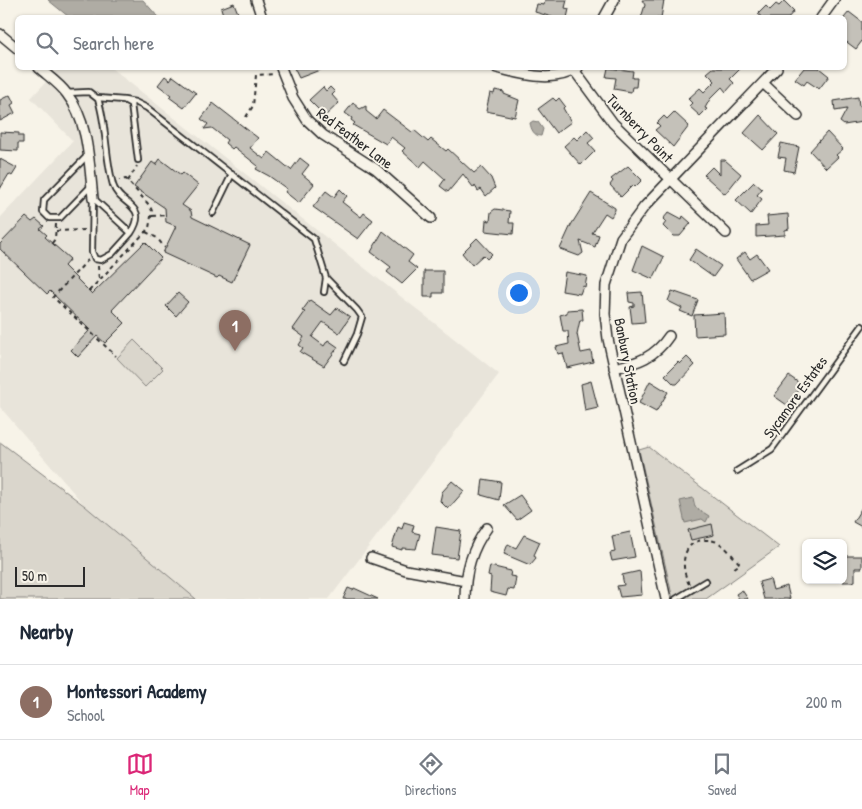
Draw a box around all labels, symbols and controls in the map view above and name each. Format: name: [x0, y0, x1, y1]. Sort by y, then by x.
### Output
search box: [15, 15, 847, 70]
icon: search: [33, 29, 61, 57]
text: Search here: [73, 30, 154, 56]
street label: Turnberry Point: [602, 89, 679, 167]
street label: Red Feather Lane: [313, 102, 397, 174]
your location: [506, 280, 532, 306]
pin: 1: [219, 310, 251, 351]
street label: Banbury Station: [609, 316, 647, 406]
street label: Sycamore Estates: [758, 352, 832, 442]
map controls: [802, 539, 847, 584]
button: layers: [802, 539, 847, 584]
scale bar: [15, 564, 85, 587]
text: 50 m: [22, 566, 47, 585]
text: Nearby: [20, 617, 73, 646]
text: Montessori Academy: [67, 678, 207, 704]
text: 1: [33, 691, 39, 713]
text: 200 m: [806, 691, 842, 713]
text: School: [67, 704, 104, 726]
tab: Map: [126, 750, 154, 799]
tab: Directions: [405, 750, 456, 799]
tab: Saved: [708, 750, 736, 799]

